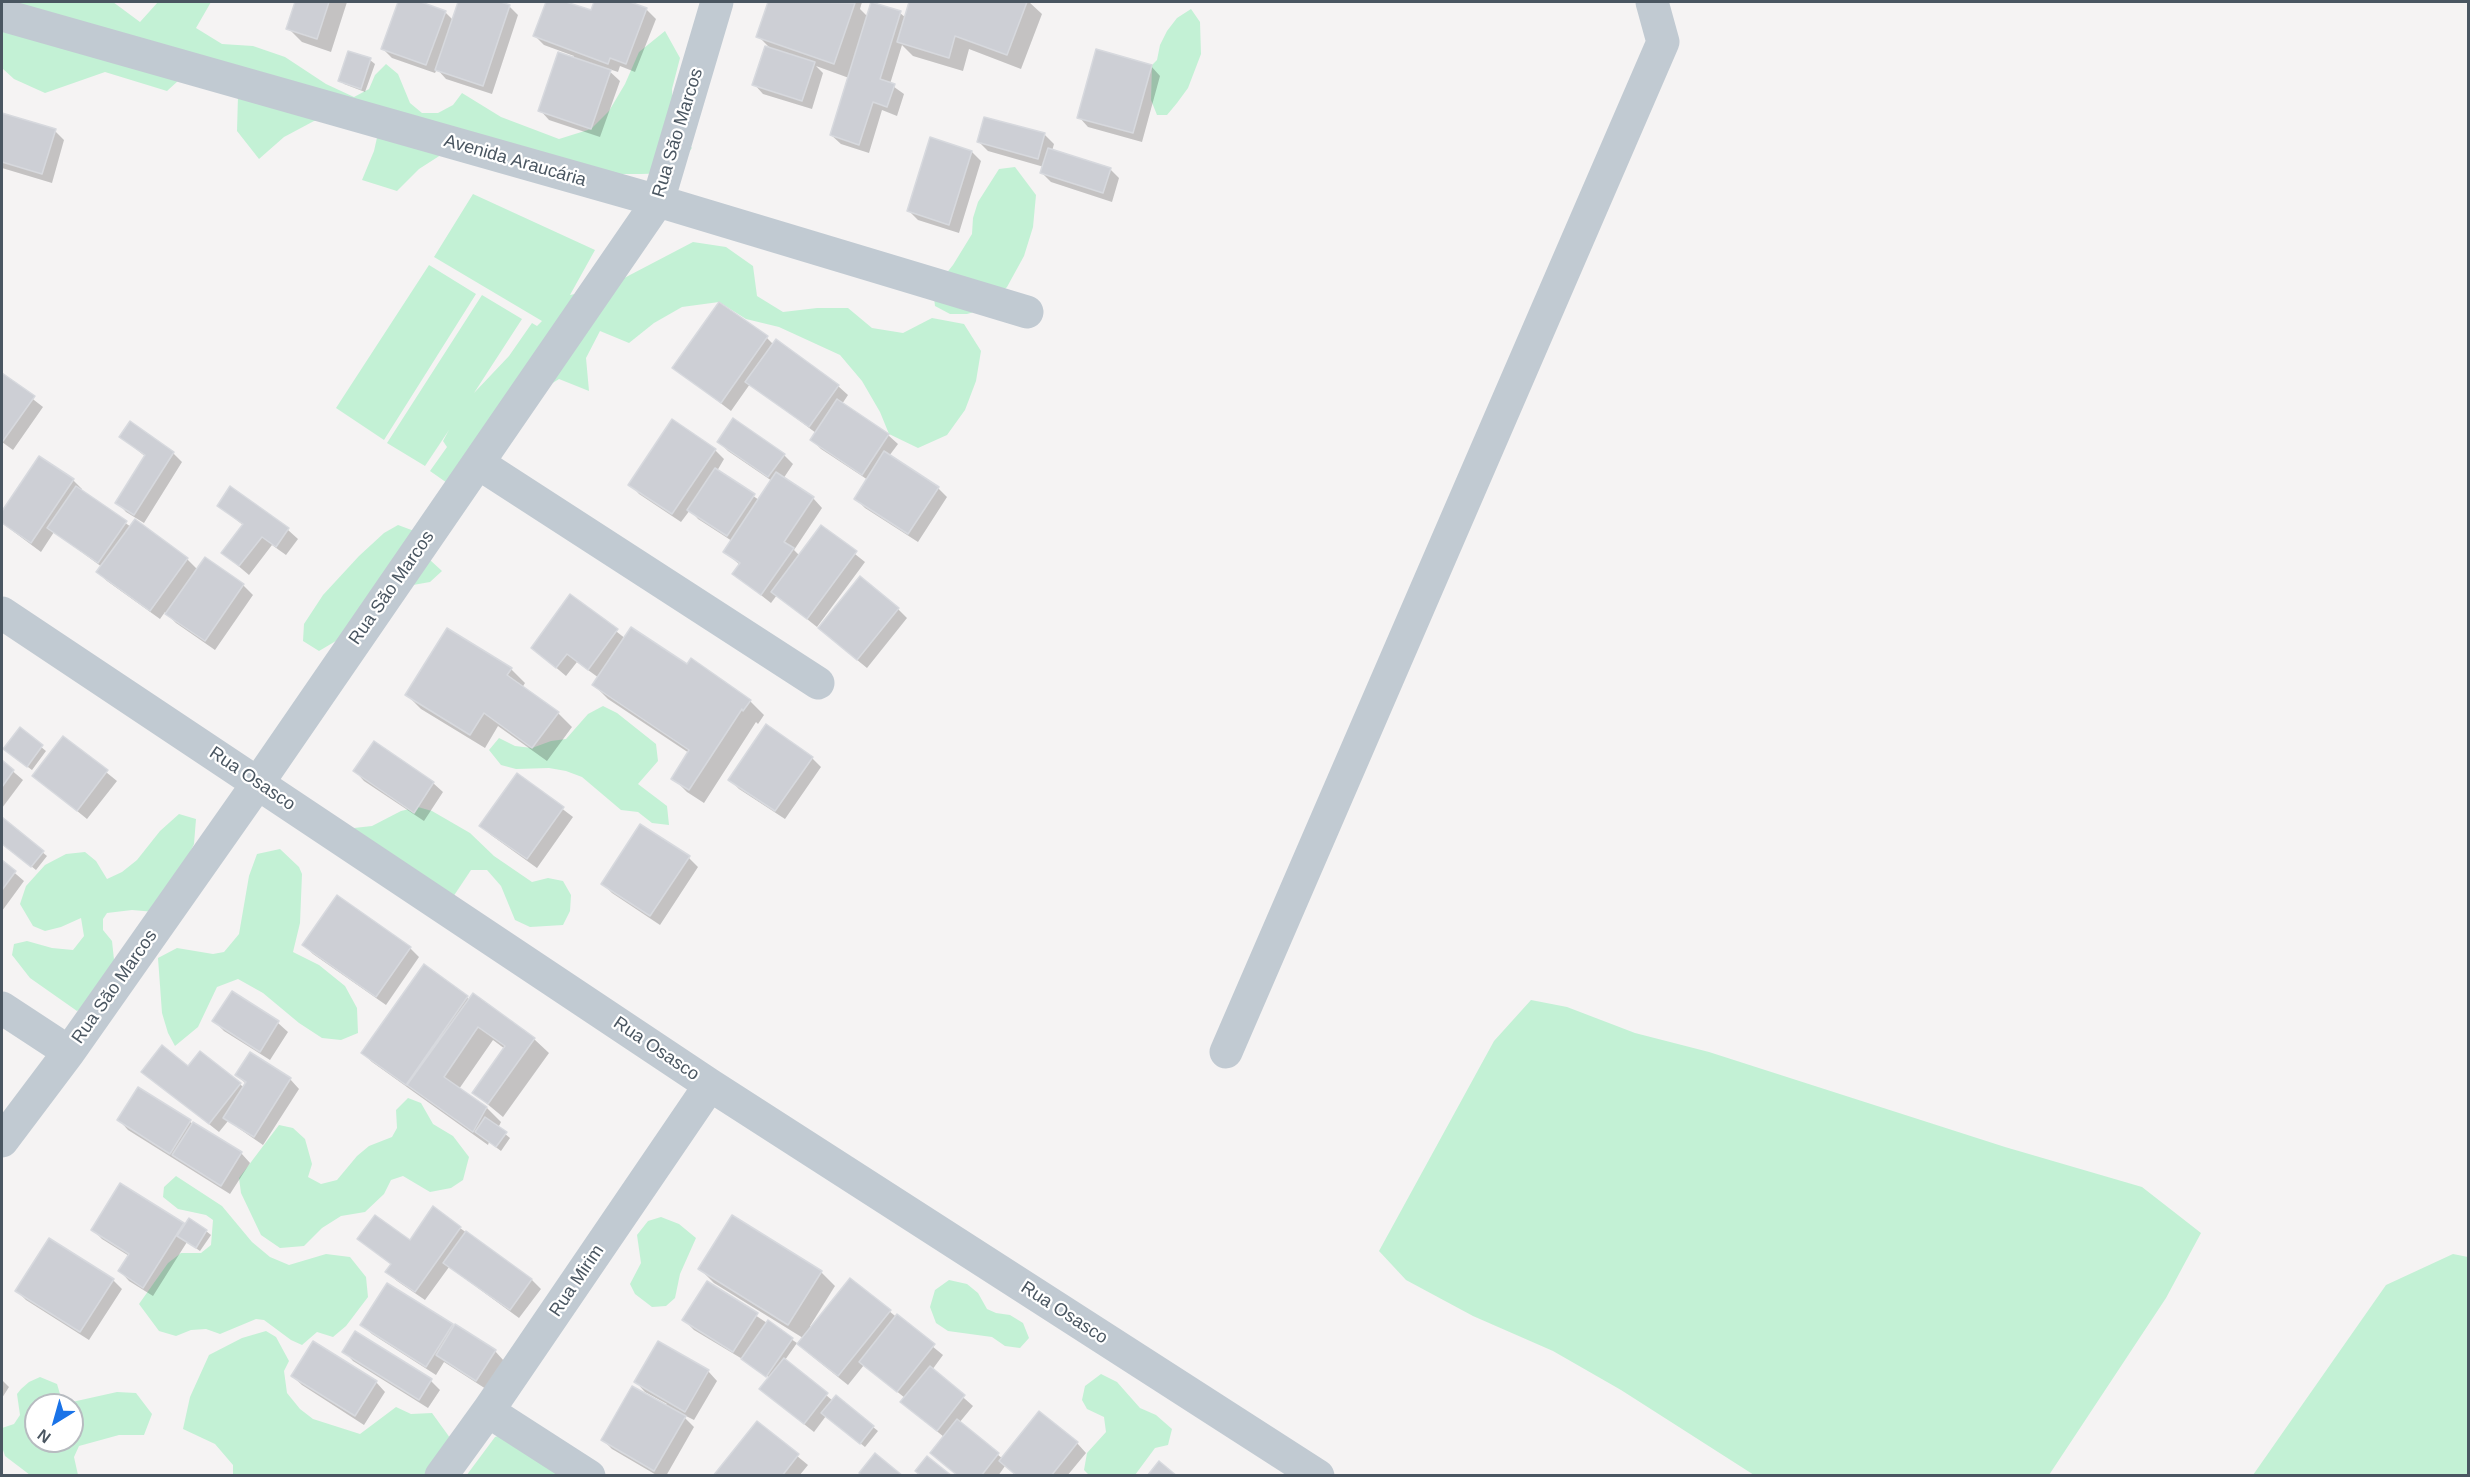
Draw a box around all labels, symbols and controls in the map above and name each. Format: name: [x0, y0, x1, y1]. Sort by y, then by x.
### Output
street label: Rua São Marcos: [648, 66, 708, 200]
street label: Avenida Araucária: [441, 130, 589, 192]
street label: Rua São Marcos: [345, 527, 439, 649]
street label: Rua Osasco: [205, 742, 299, 816]
street label: Rua São Marcos: [68, 926, 162, 1048]
street label: Rua Osasco: [609, 1012, 703, 1086]
street label: Rua Mirim: [545, 1241, 609, 1321]
street label: Rua Osasco: [1017, 1277, 1111, 1349]
north arrow: [24, 1393, 84, 1453]
text: N: [34, 1426, 54, 1446]

